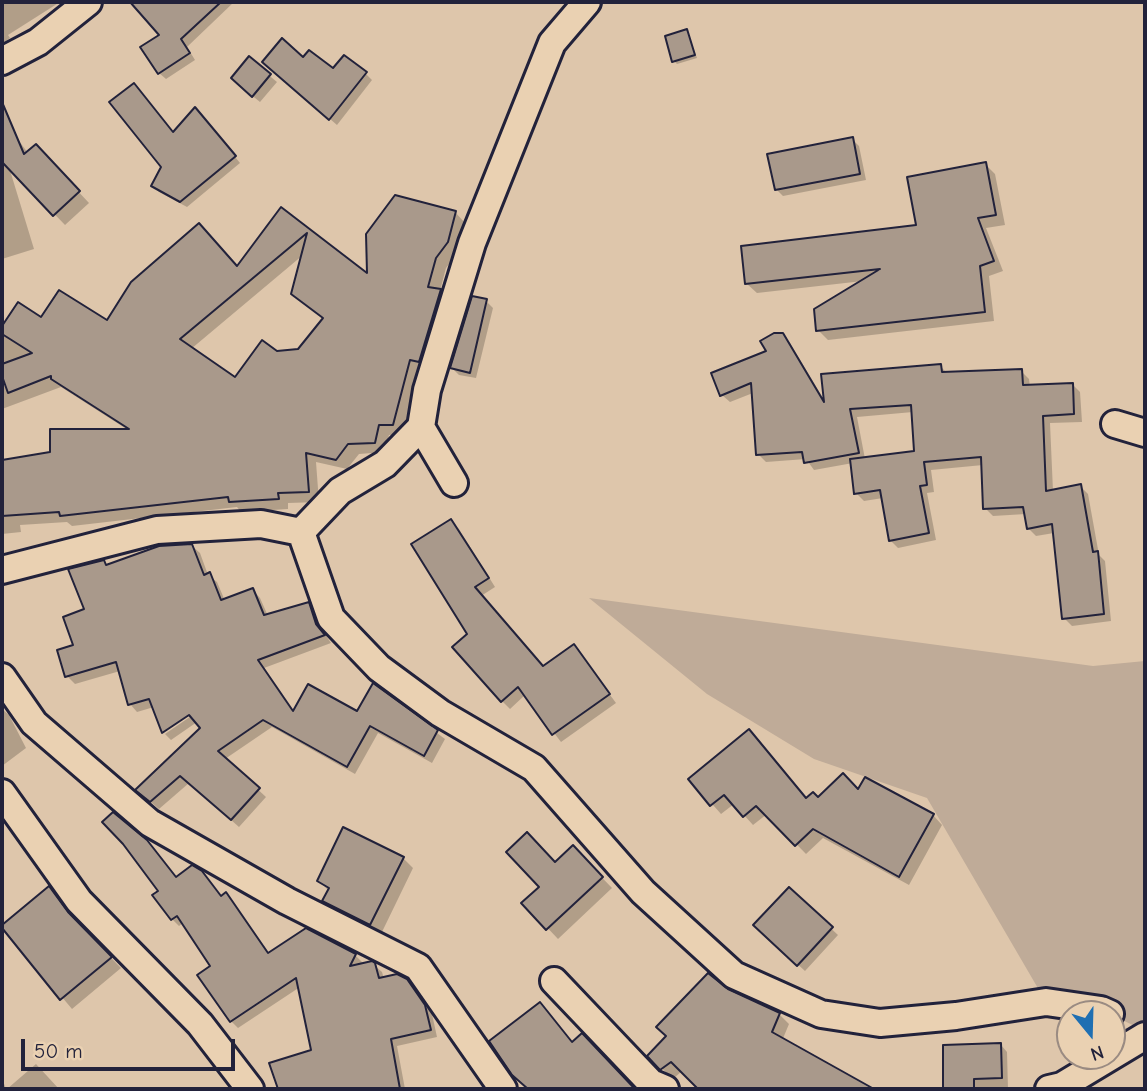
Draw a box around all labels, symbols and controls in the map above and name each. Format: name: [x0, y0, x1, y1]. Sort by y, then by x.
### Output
north arrow: [1056, 1000, 1126, 1070]
scale bar: [24, 1024, 238, 1068]
text: 50 m: [34, 1039, 83, 1063]
text: N: [1088, 1041, 1107, 1065]

